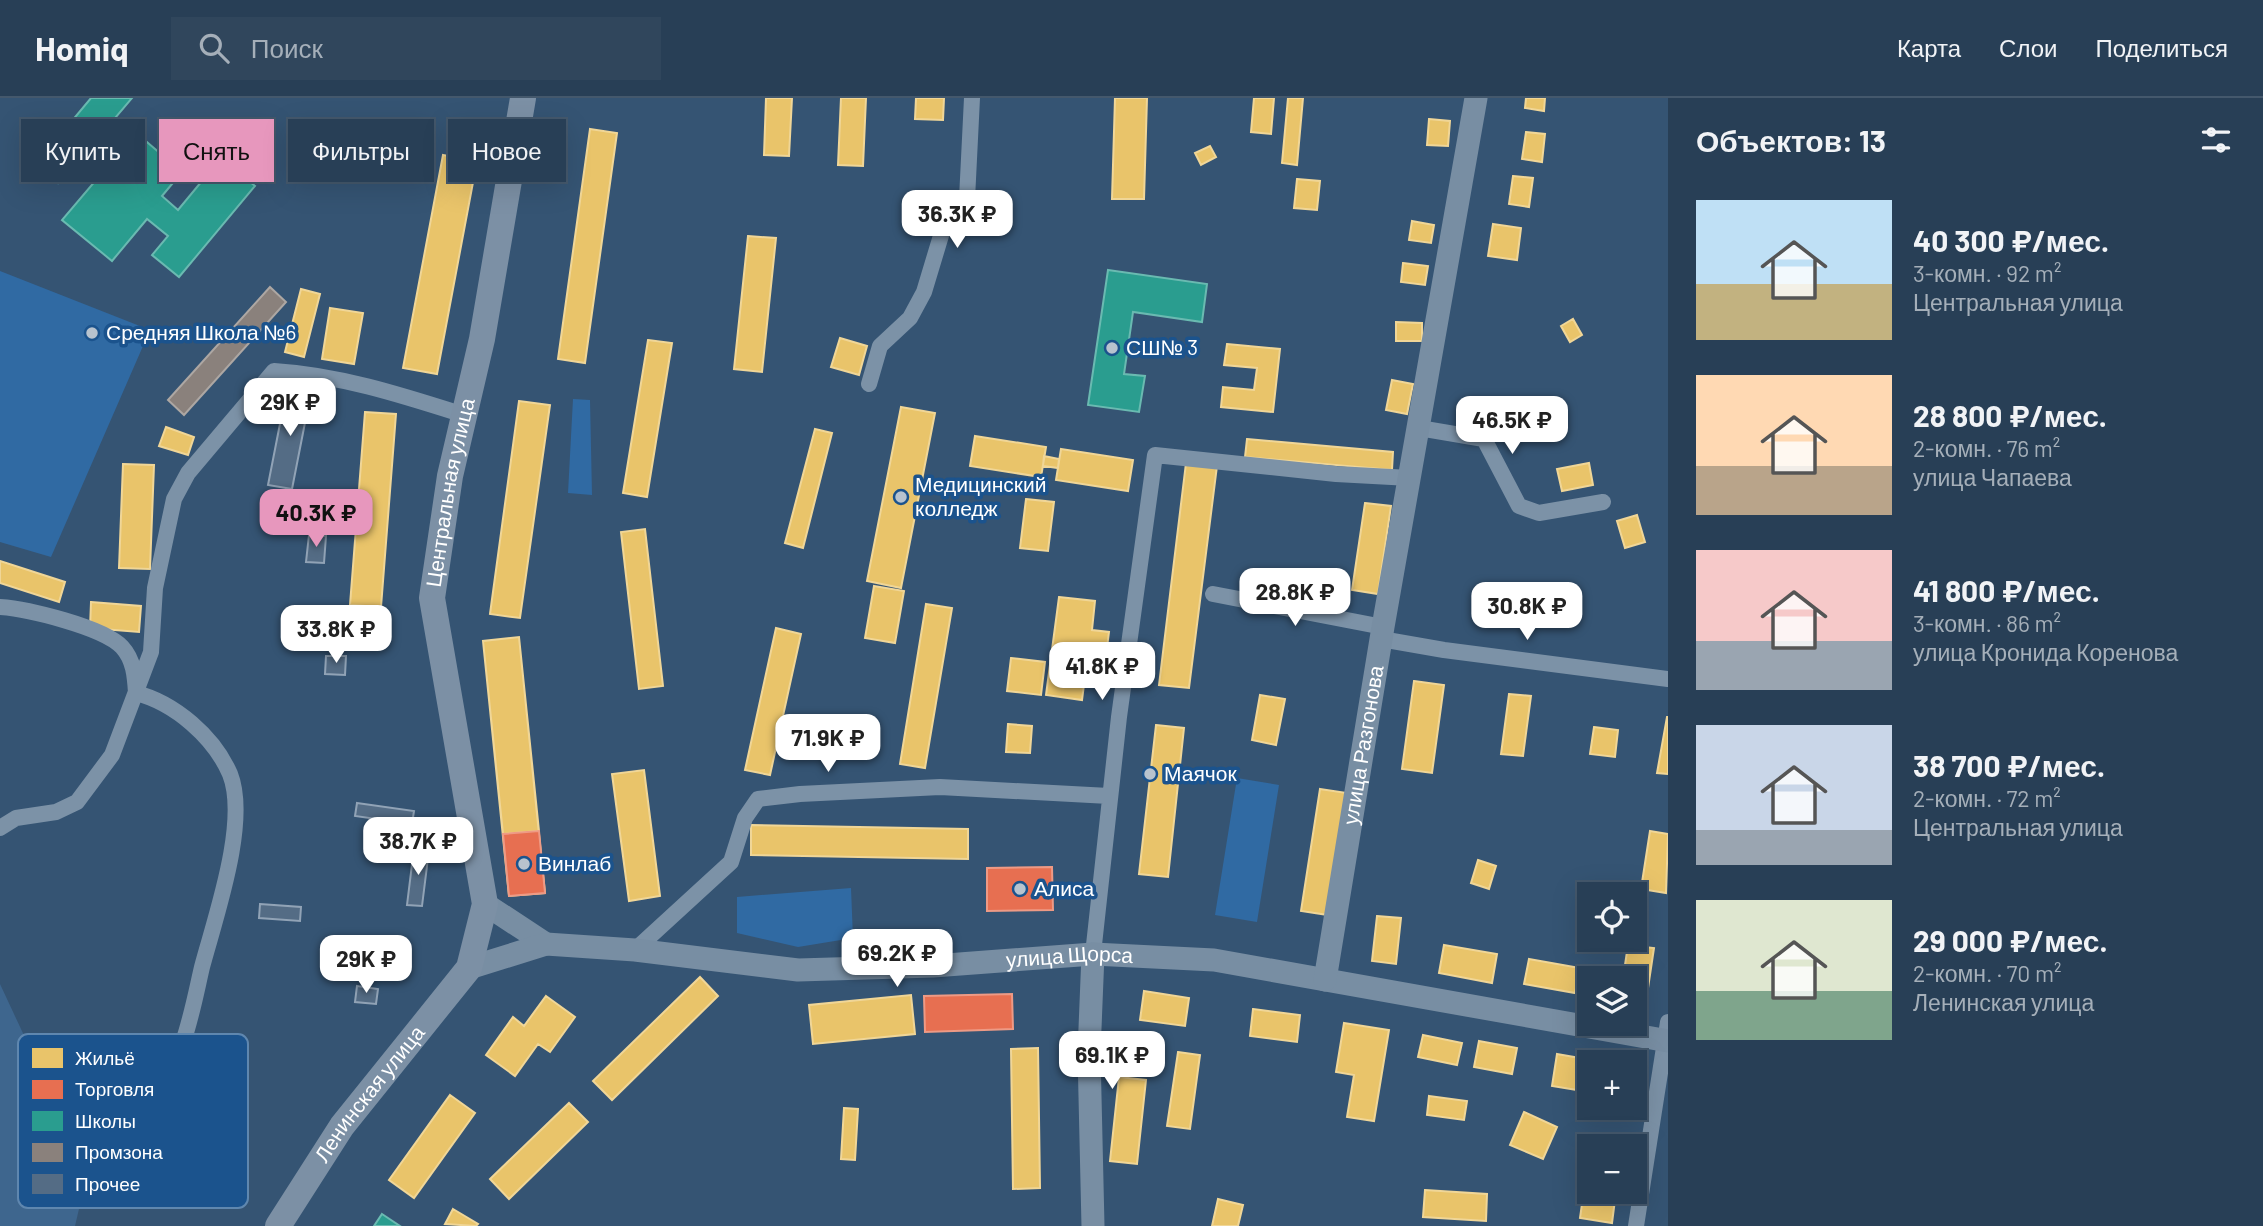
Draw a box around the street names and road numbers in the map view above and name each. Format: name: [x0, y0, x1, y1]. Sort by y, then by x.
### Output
street label: Центральная улица: [420, 395, 479, 589]
street label: улица Разгонова: [1337, 663, 1388, 826]
street label: улица Щорса: [1005, 940, 1134, 971]
street label: Ленинская улица: [308, 1019, 429, 1166]

